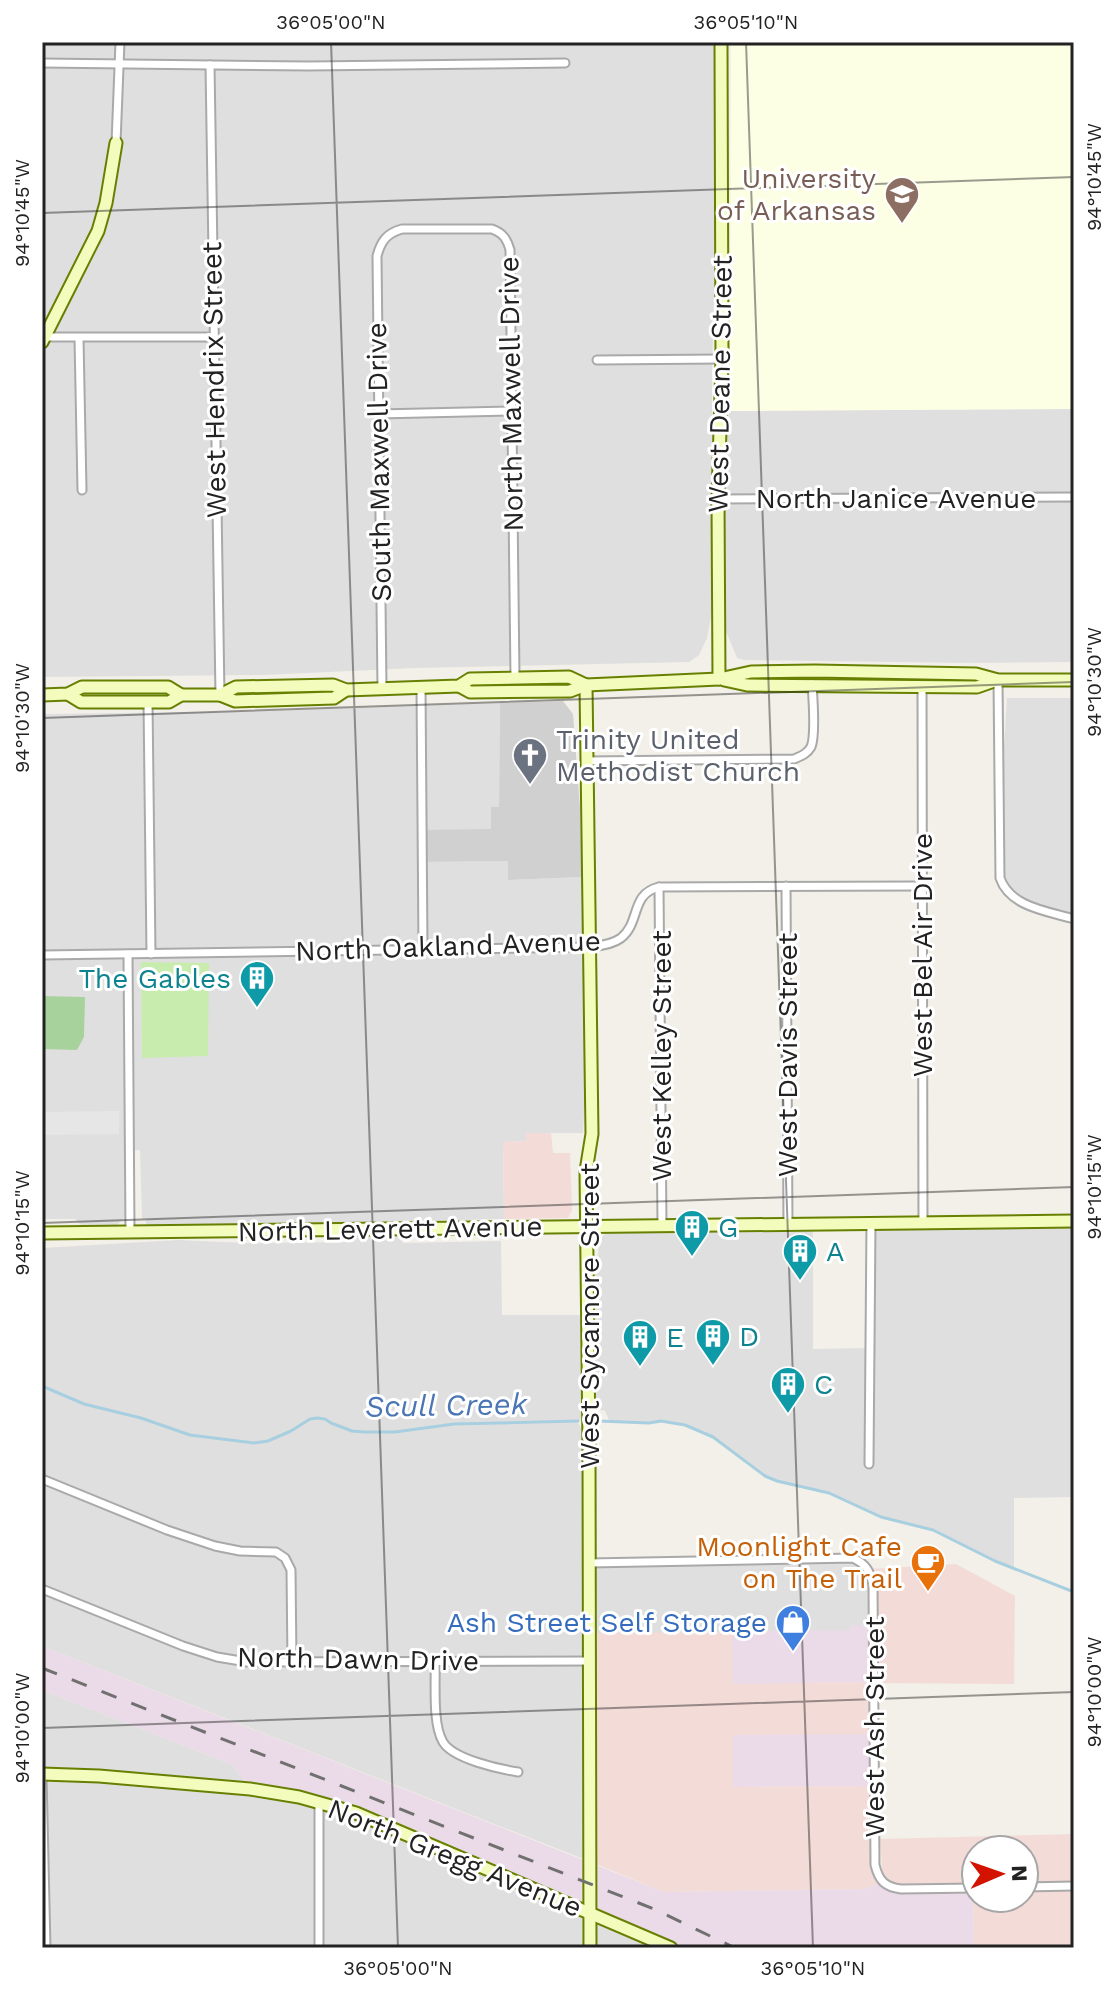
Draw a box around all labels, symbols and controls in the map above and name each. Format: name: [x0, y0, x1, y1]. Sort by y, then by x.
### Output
text: 36°05'00"N: [276, 10, 386, 34]
text: 36°05'10"N: [694, 10, 798, 34]
text: 94°10'45"W: [1082, 123, 1106, 231]
text: 94°10'45"W: [10, 159, 34, 267]
place label: University of Arkansas: [717, 162, 877, 227]
school or university icon: University of Arkansas: [883, 175, 921, 225]
street label: West Hendrix Street: [195, 241, 233, 519]
street label: West Deane Street: [701, 255, 739, 513]
street label: North Maxwell Drive: [492, 256, 530, 532]
street label: South Maxwell Drive: [360, 322, 398, 602]
street label: North Janice Avenue: [756, 482, 1036, 515]
text: 94°10'30"W: [1082, 627, 1106, 737]
text: 94°10'30"W: [10, 663, 34, 773]
place label: Trinity United Methodist Church: [556, 723, 800, 788]
church icon: Trinity United Methodist Church: [511, 736, 549, 786]
street label: West Bel Air Drive: [906, 833, 939, 1077]
street label: North Oakland Avenue: [295, 924, 601, 968]
street label: West Kelley Street: [645, 930, 678, 1182]
street label: West Davis Street: [771, 933, 804, 1177]
building icon: The Gables: [238, 959, 276, 1009]
place label: The Gables: [78, 962, 231, 995]
text: 94°10'15"W: [1082, 1134, 1106, 1240]
street label: West Sycamore Street: [573, 1163, 606, 1469]
text: 94°10'15"W: [10, 1170, 34, 1276]
building icon: G: [673, 1208, 711, 1258]
street label: North Leverett Avenue: [237, 1210, 543, 1248]
place label: G: [718, 1211, 738, 1244]
building icon: A: [781, 1232, 819, 1282]
place label: A: [826, 1235, 844, 1268]
building icon: D: [694, 1317, 732, 1367]
building icon: E: [621, 1318, 659, 1368]
place label: D: [739, 1320, 759, 1353]
place label: E: [666, 1321, 684, 1354]
building icon: C: [769, 1365, 807, 1415]
place label: C: [814, 1368, 833, 1401]
water label: Scull Creek: [365, 1386, 529, 1424]
place label: Moonlight Cafe on The Trail: [696, 1530, 902, 1595]
cafe icon: Moonlight Cafe on The Trail: [909, 1543, 947, 1593]
shop icon: Ash Street Self Storage: [774, 1603, 812, 1653]
place label: Ash Street Self Storage: [447, 1606, 767, 1639]
street label: West Ash Street: [858, 1616, 891, 1838]
text: 94°10'00"W: [1082, 1637, 1106, 1747]
street label: North Dawn Drive: [237, 1640, 479, 1678]
text: 94°10'00"W: [10, 1673, 34, 1783]
street label: North Gregg Avenue: [323, 1792, 587, 1924]
north arrow: [960, 1834, 1040, 1914]
text: N: [1007, 1865, 1032, 1882]
text: 36°05'00"N: [343, 1956, 453, 1980]
text: 36°05'10"N: [761, 1956, 865, 1980]

